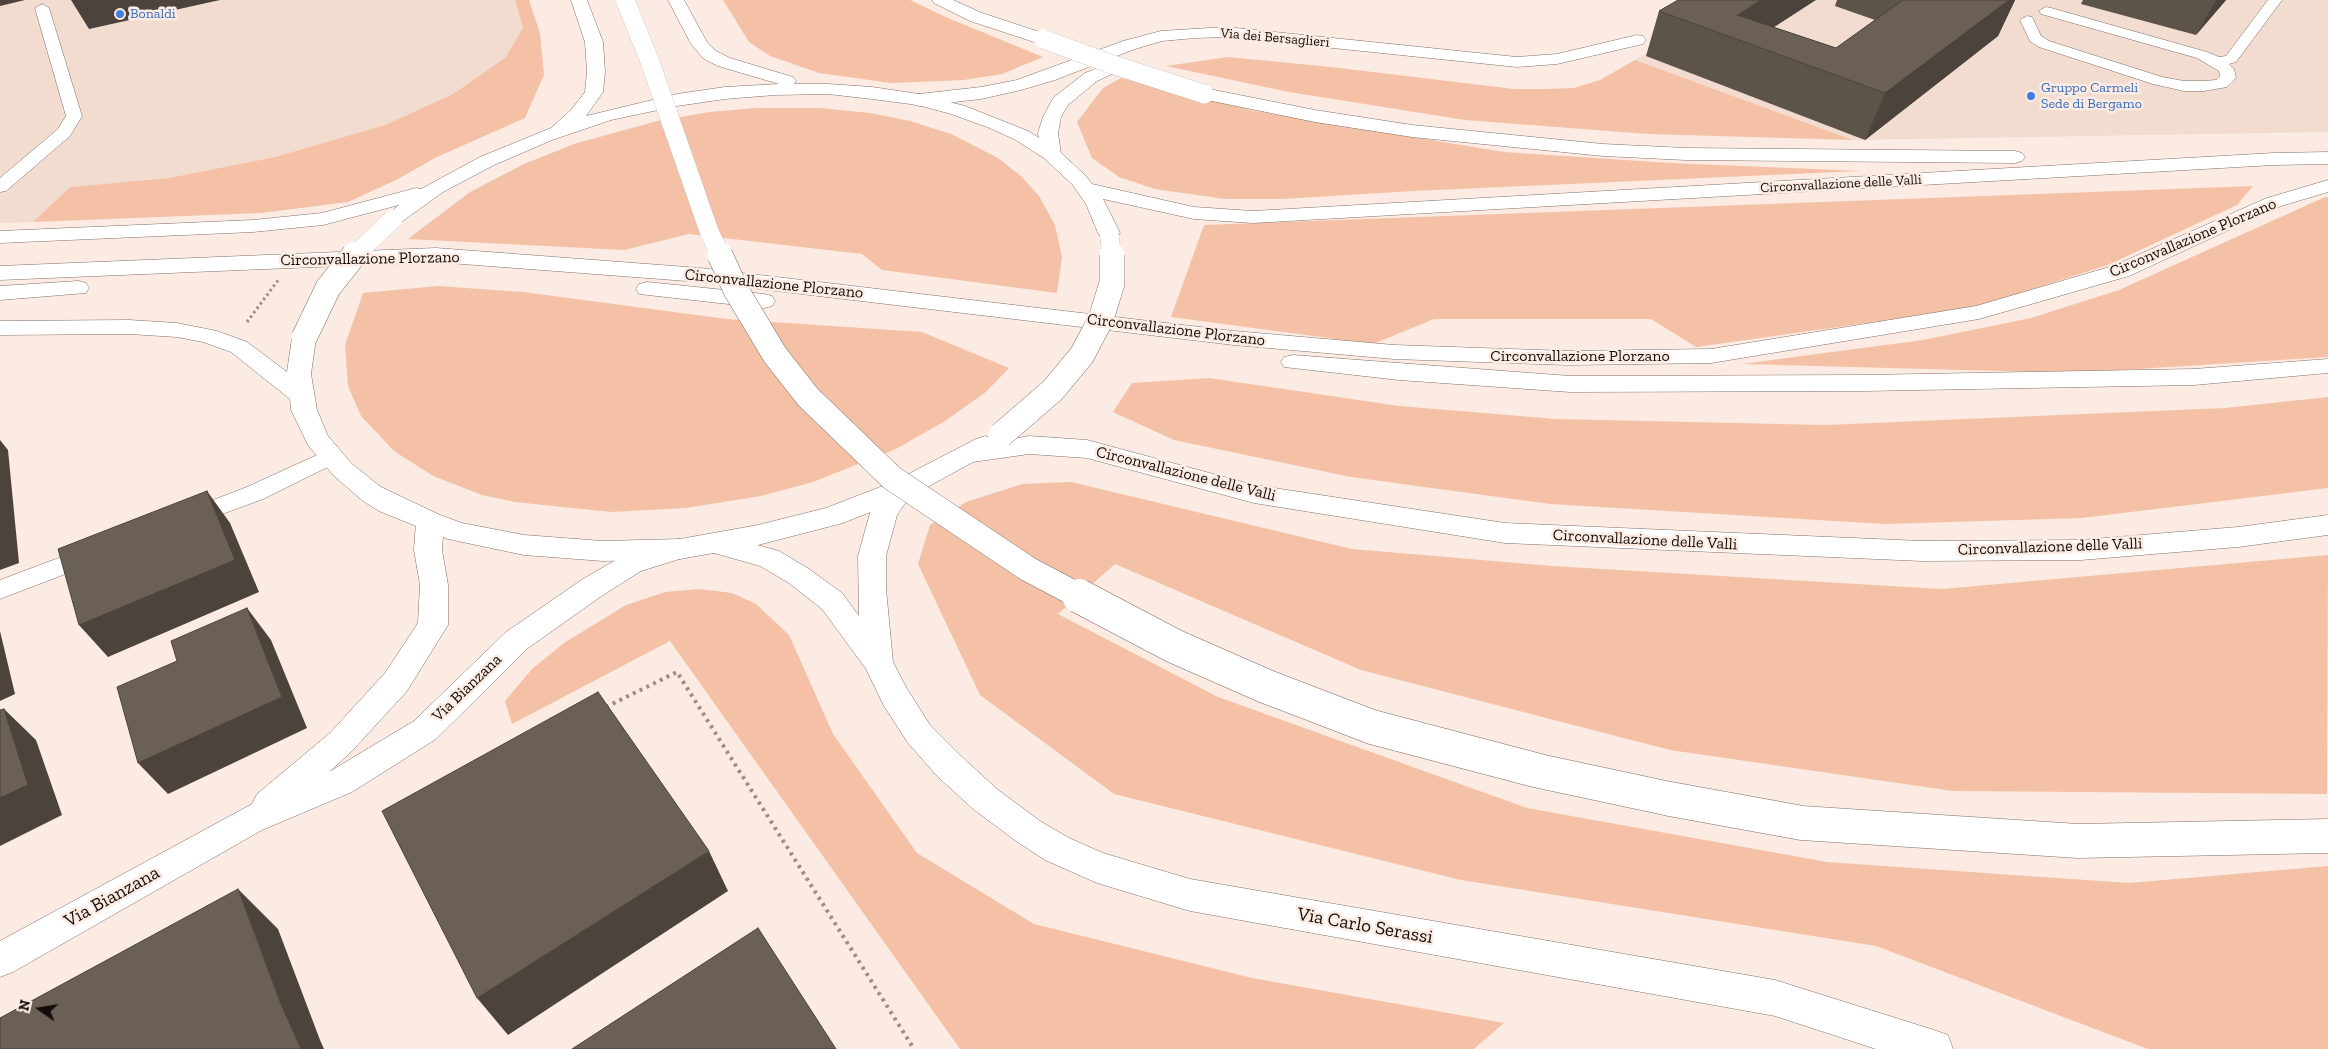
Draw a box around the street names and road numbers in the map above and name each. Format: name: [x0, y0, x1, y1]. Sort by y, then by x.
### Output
street label: Via dei Bersaglieri: [1220, 25, 1330, 51]
street label: Circonvallazione delle Valli: [1760, 171, 1922, 197]
street label: Circonvallazione Plorzano: [2107, 194, 2279, 282]
street label: Circonvallazione Plorzano: [280, 248, 460, 270]
street label: Circonvallazione Plorzano: [684, 265, 864, 303]
street label: Circonvallazione Plorzano: [1086, 310, 1266, 350]
street label: Circonvallazione Plorzano: [1490, 346, 1670, 366]
street label: Circonvallazione delle Valli: [1094, 442, 1278, 506]
street label: Circonvallazione delle Valli: [1552, 526, 1738, 554]
street label: Circonvallazione delle Valli: [1957, 534, 2143, 560]
street label: Via Bianzana: [428, 650, 506, 726]
street label: Via Bianzana: [60, 861, 164, 933]
street label: Via Carlo Serassi: [1295, 903, 1435, 949]

